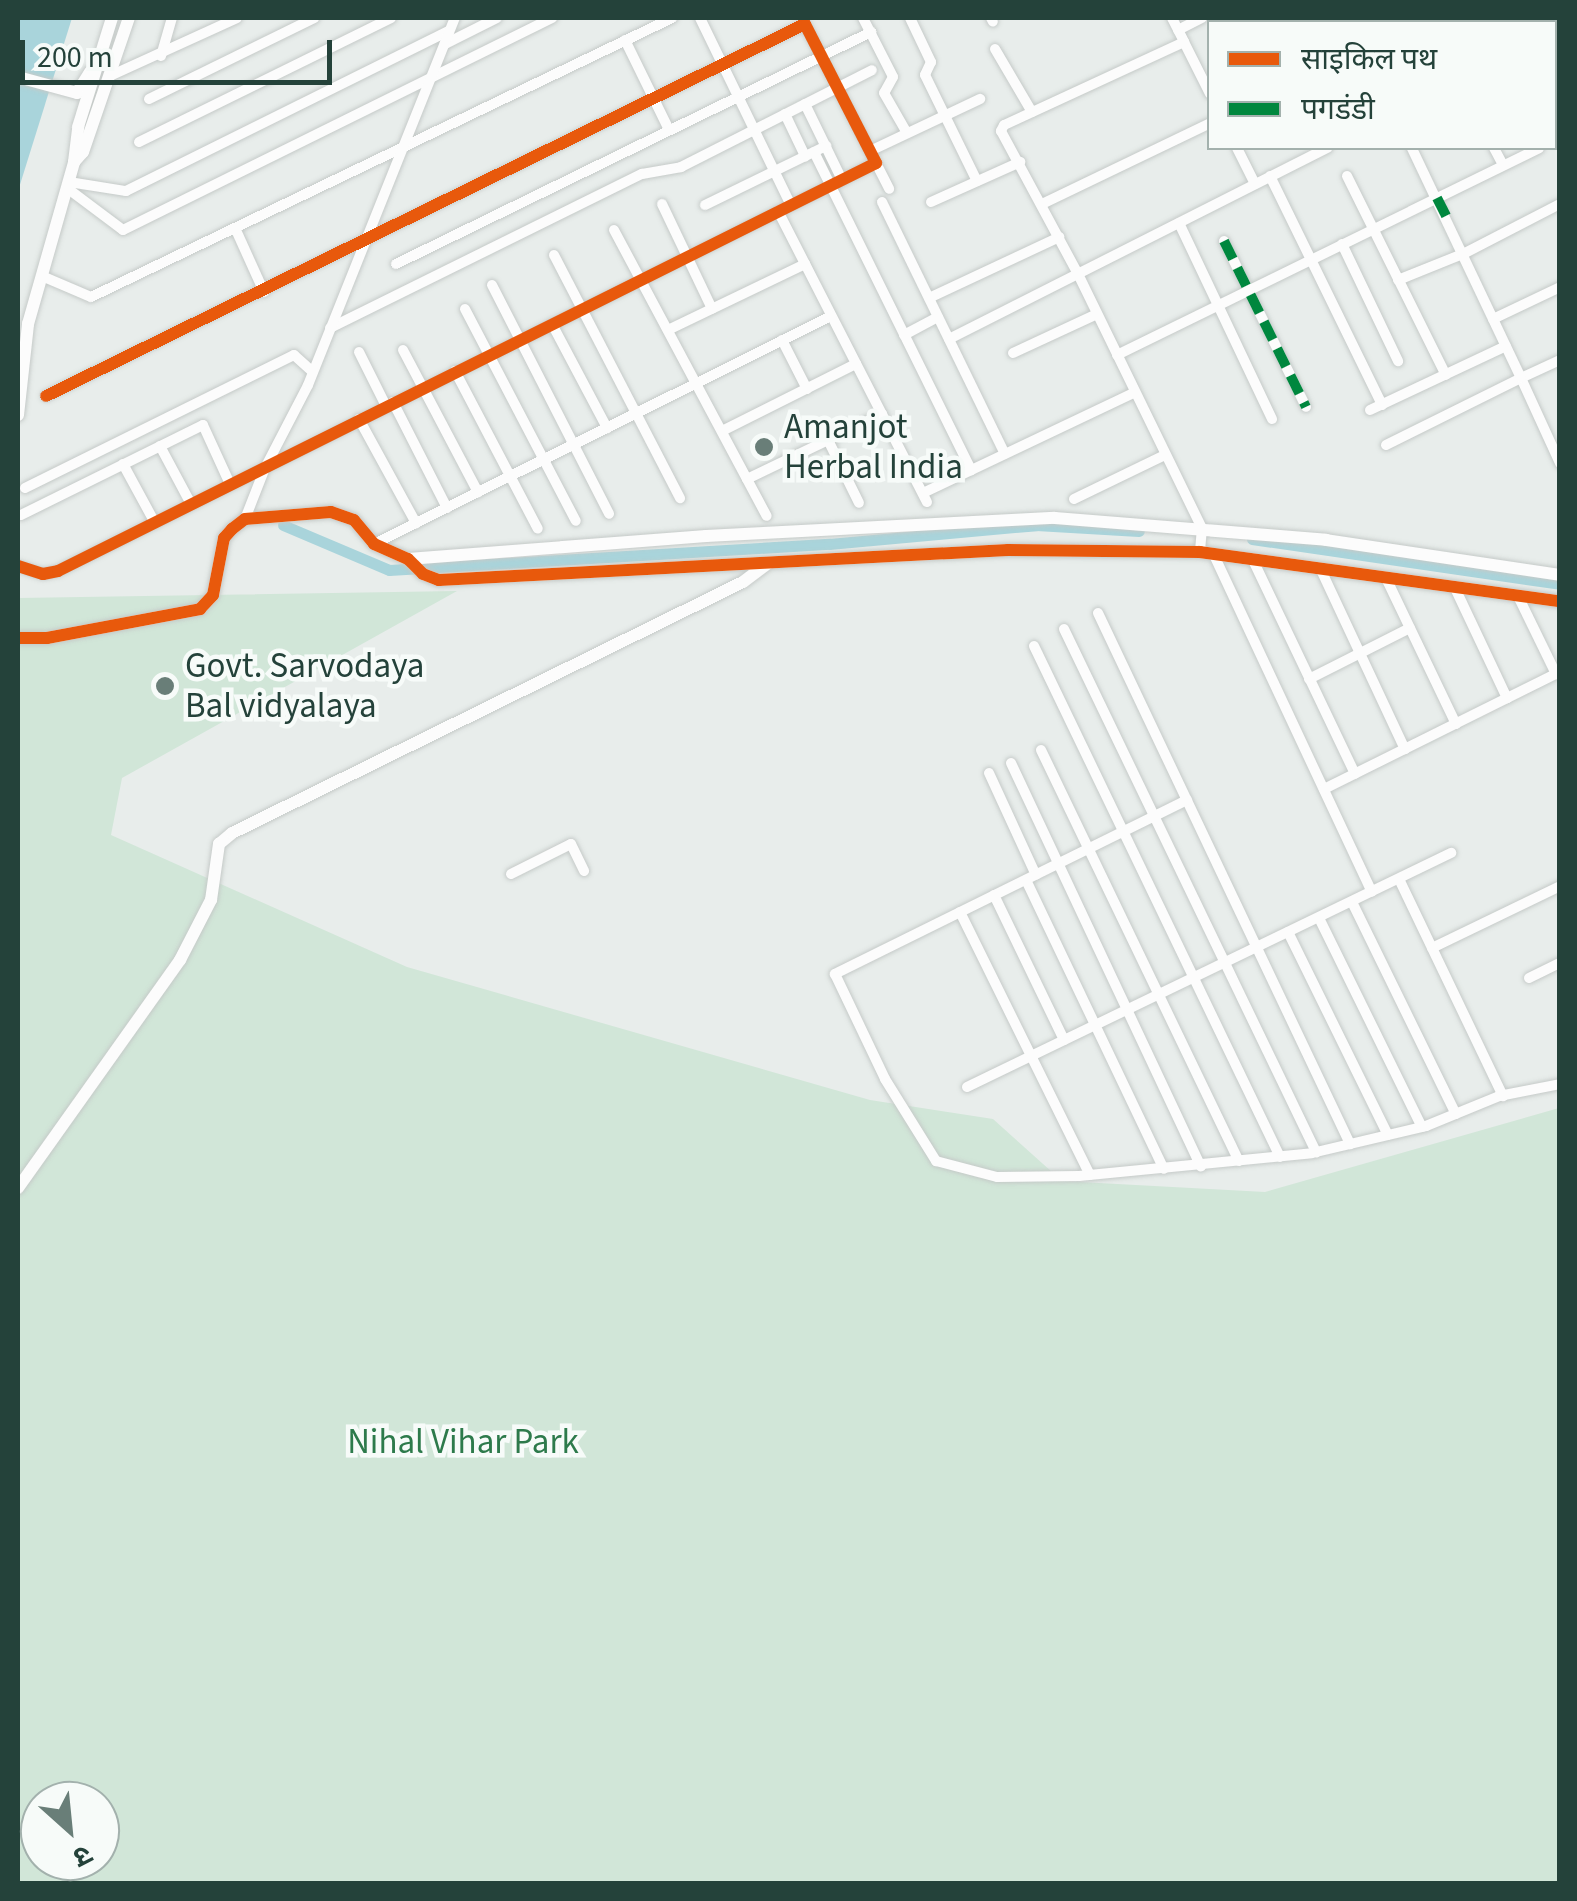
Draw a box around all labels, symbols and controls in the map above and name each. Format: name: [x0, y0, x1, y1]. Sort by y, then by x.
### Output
scale bar: [25, 20, 338, 82]
legend: [1207, 20, 1557, 150]
text: 200 m: [37, 36, 113, 79]
text: साइकिल पथ: [1301, 38, 1437, 81]
text: पगडंडी: [1301, 88, 1375, 131]
place label: Amanjot Herbal India: [784, 406, 963, 488]
marker: Amanjot Herbal India: [753, 436, 775, 458]
place label: Govt. Sarvodaya Bal vidyalaya: [185, 645, 424, 727]
marker: Govt. Sarvodaya Bal vidyalaya: [154, 675, 176, 697]
park label: Nihal Vihar Park: [347, 1421, 579, 1463]
north arrow: [20, 1781, 120, 1881]
text: उ: [66, 1834, 99, 1877]

